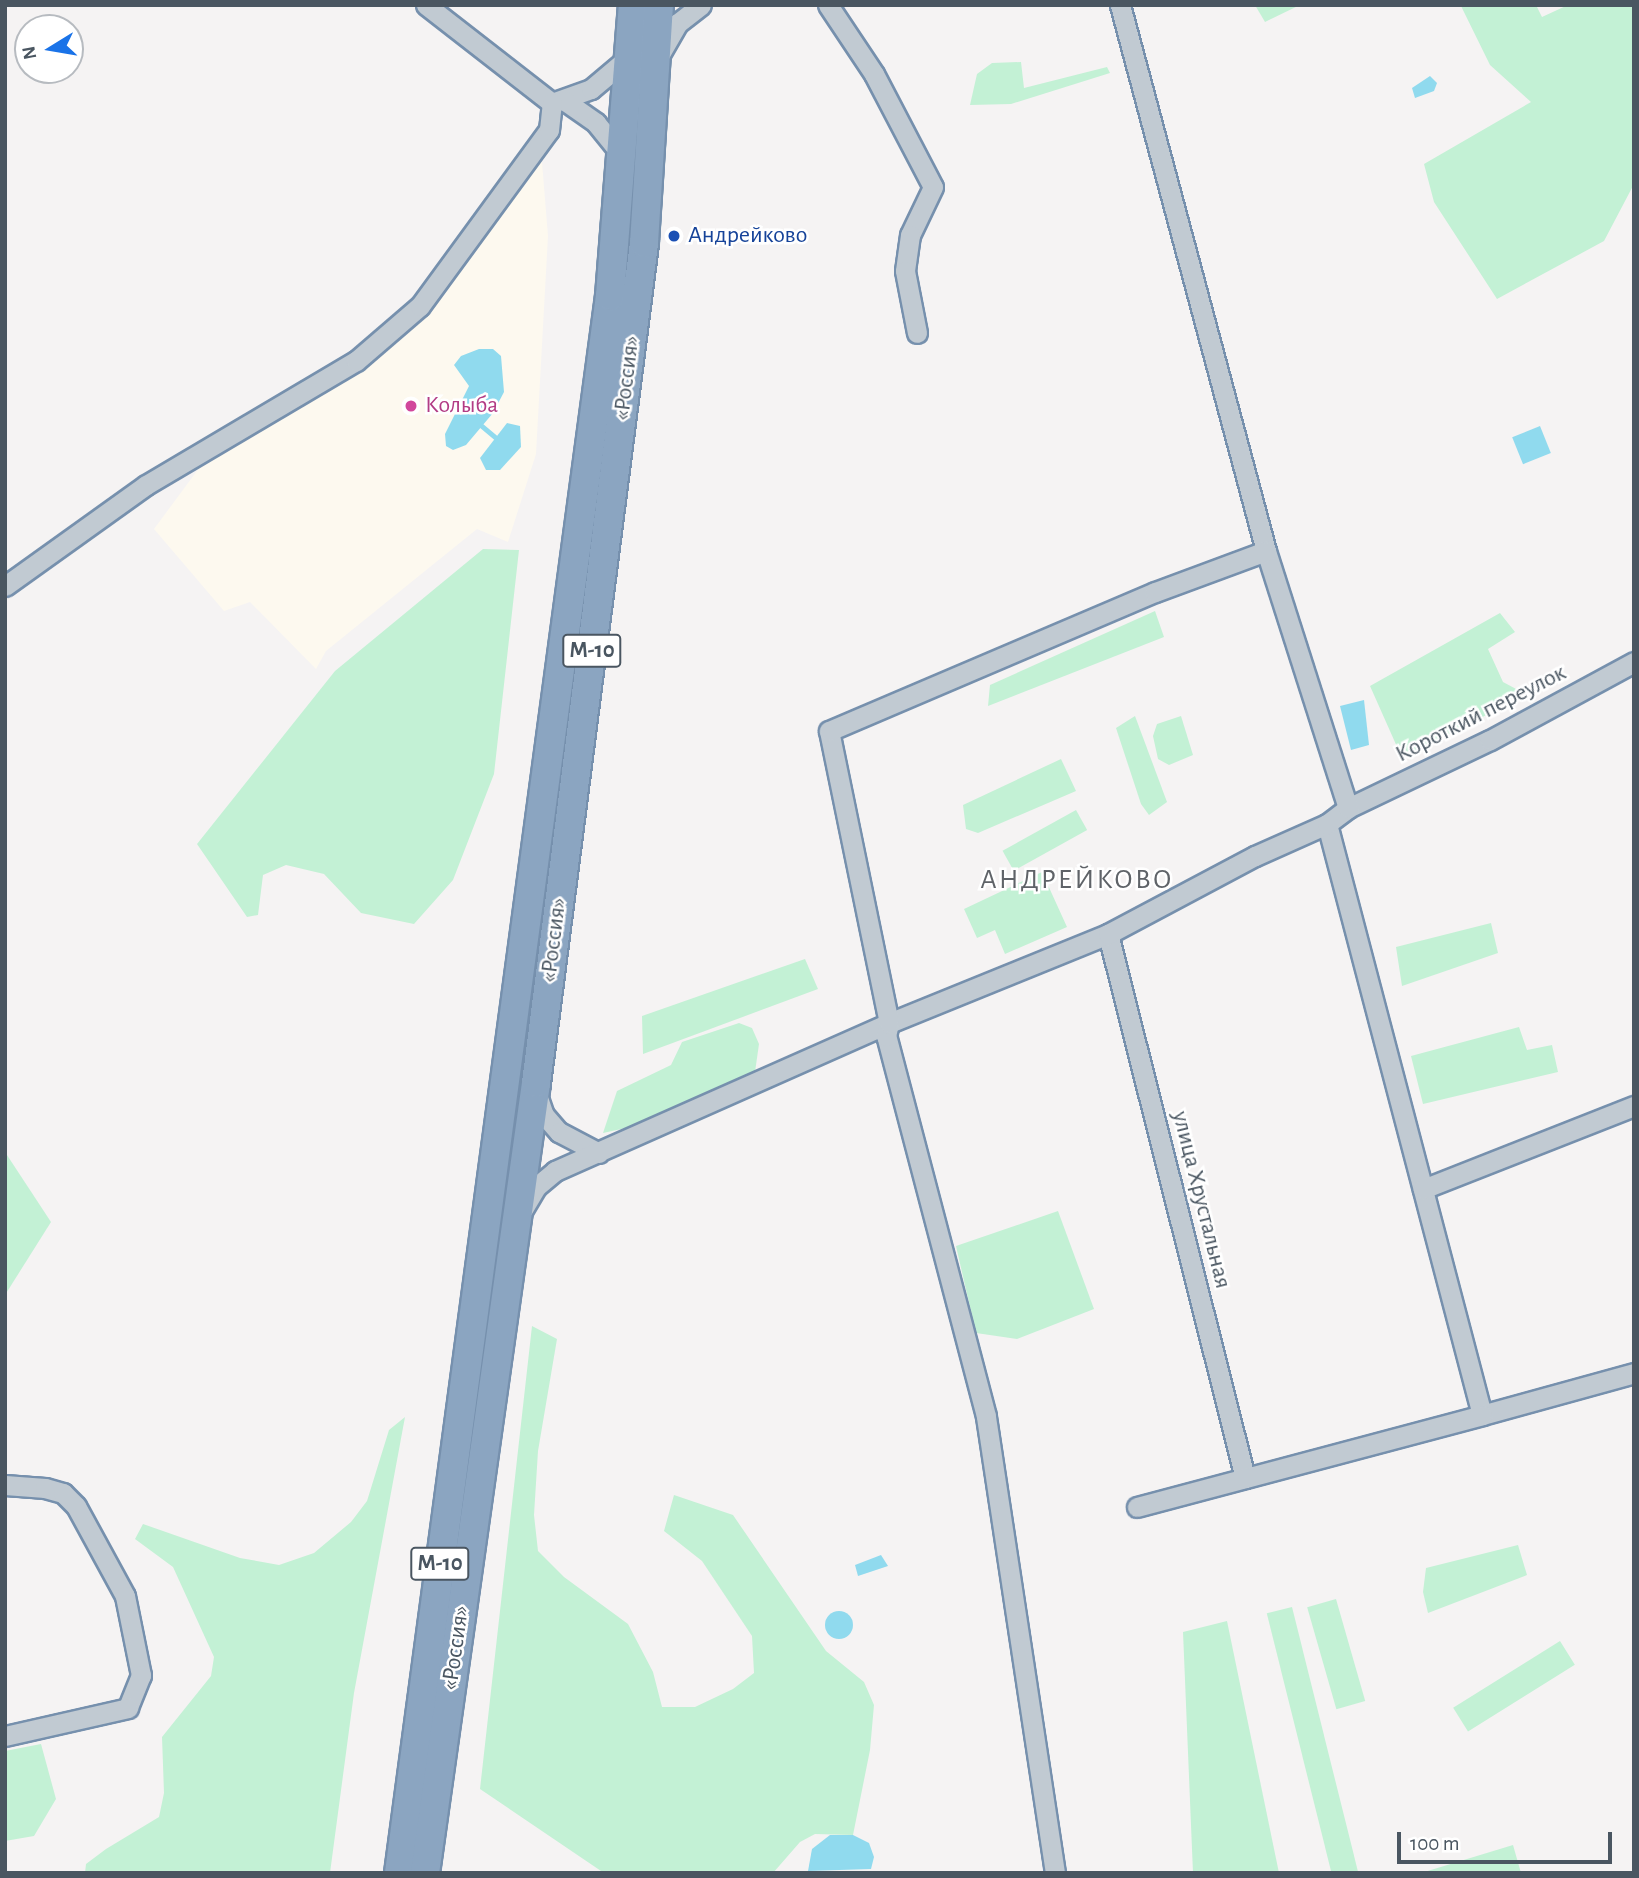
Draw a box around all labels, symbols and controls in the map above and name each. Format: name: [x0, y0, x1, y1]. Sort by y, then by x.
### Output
north arrow: [14, 14, 84, 84]
text: N: [19, 44, 40, 61]
place label: Андрейково: [688, 222, 807, 250]
marker: Андрейково: [666, 228, 682, 244]
street label: «Россия»: [608, 334, 646, 422]
place label: Колыба: [425, 392, 498, 420]
marker: Колыба: [403, 398, 419, 414]
road number: М-10: [562, 632, 622, 670]
street label: Короткий переулок: [1391, 659, 1571, 769]
district label: АНДРЕЙКОВО: [982, 863, 1172, 897]
street label: «Россия»: [535, 896, 573, 984]
street label: улица Хрустальная: [1165, 1108, 1237, 1292]
road number: М-10: [410, 1544, 470, 1583]
street label: «Россия»: [436, 1604, 476, 1692]
scale bar: [1401, 1818, 1616, 1862]
text: 100 m: [1410, 1833, 1460, 1854]

